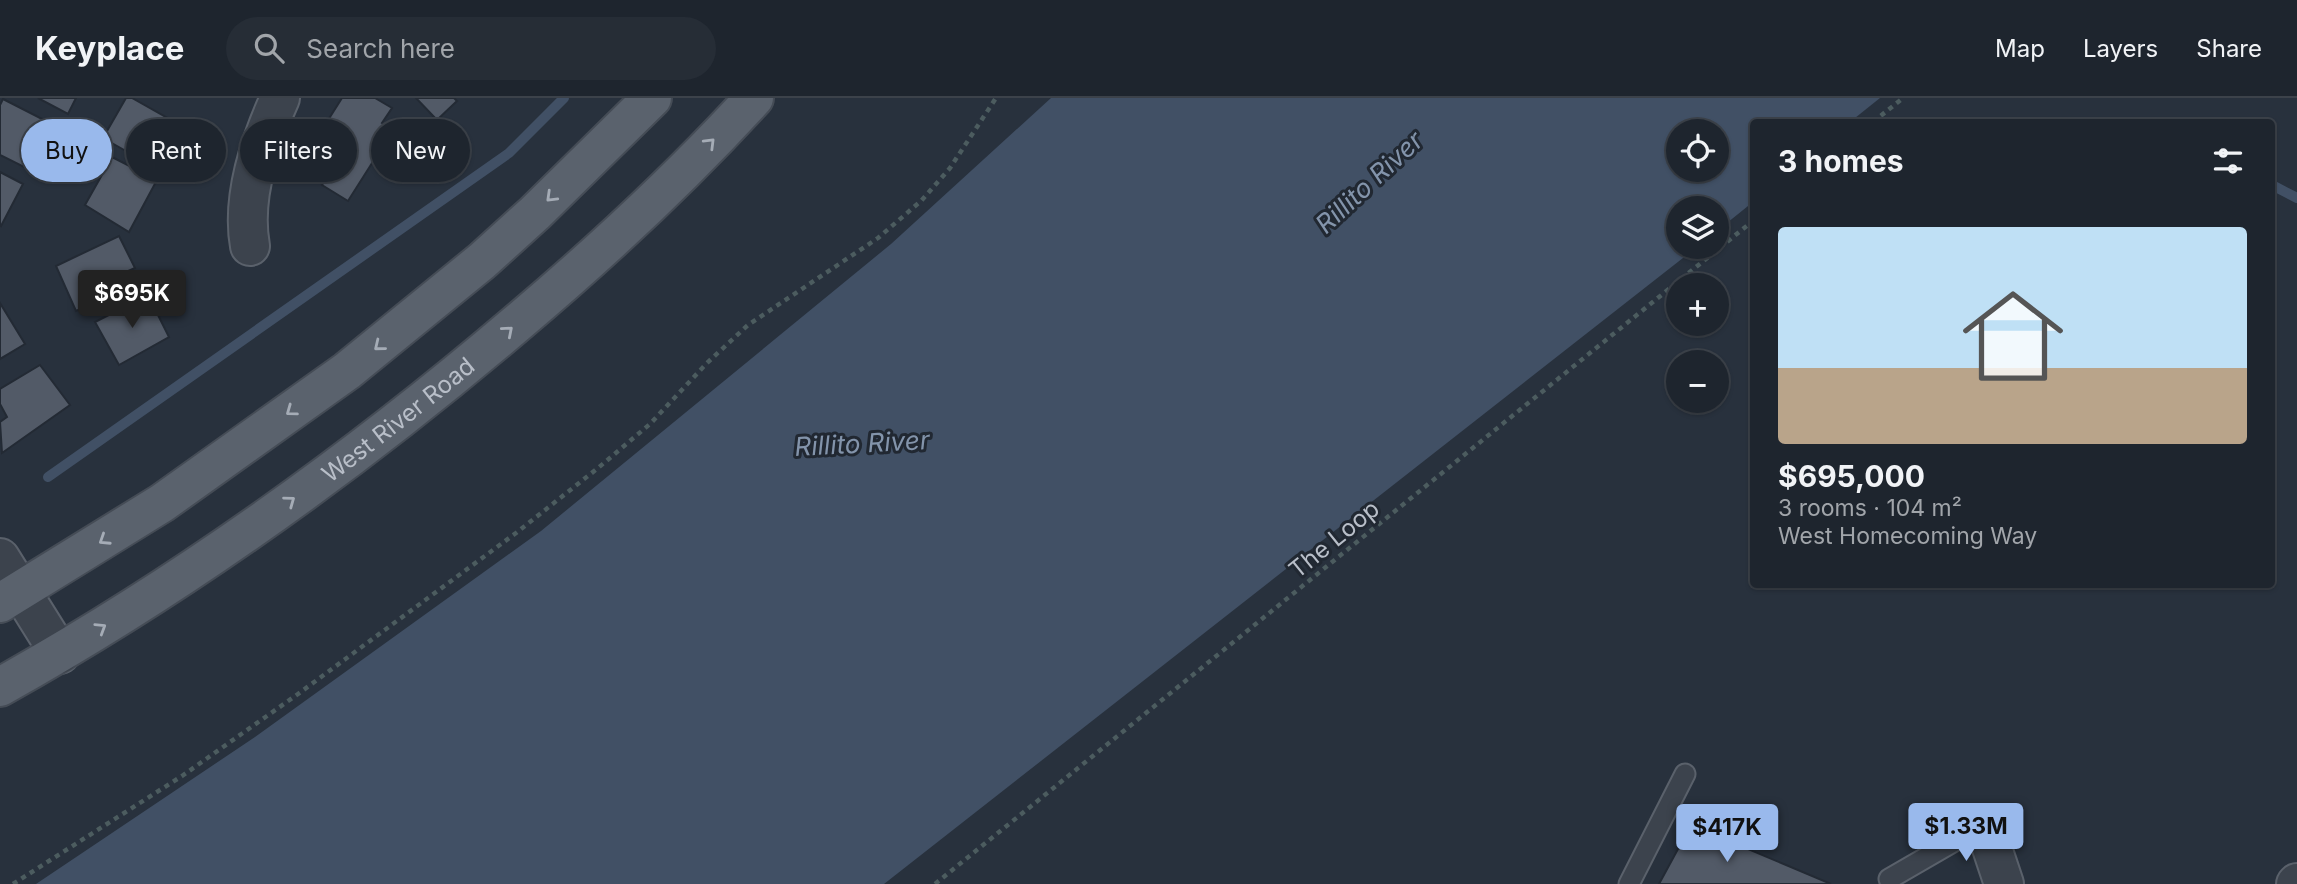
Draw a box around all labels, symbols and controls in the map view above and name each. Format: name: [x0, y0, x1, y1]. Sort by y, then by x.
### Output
search box: [226, 17, 716, 80]
text: Keyplace: [35, 28, 184, 68]
icon: search: [250, 29, 288, 67]
text: Search here: [306, 33, 455, 64]
text: Map: [1995, 34, 2045, 63]
text: Layers: [2083, 34, 2158, 63]
text: Share: [2196, 34, 2262, 63]
chip: Buy: [21, 119, 112, 182]
chip: Rent: [126, 119, 226, 182]
chip: Filters: [240, 119, 357, 182]
chip: New: [371, 119, 470, 182]
map controls: [1666, 119, 1729, 413]
button: locate: [1666, 119, 1729, 182]
water label: Rillito River: [1309, 124, 1430, 239]
one-way arrow: [702, 139, 714, 151]
icon: filters: [2209, 142, 2247, 180]
text: 3 homes: [1778, 143, 1904, 179]
one-way arrow: [546, 189, 559, 202]
button: layers: [1666, 196, 1729, 259]
pin: $695K: [83, 271, 181, 330]
button: +: [1666, 273, 1729, 336]
icon: home: [1950, 273, 2076, 399]
text: $695K: [94, 279, 170, 307]
one-way arrow: [499, 327, 512, 339]
one-way arrow: [374, 337, 386, 350]
button: −: [1666, 350, 1729, 413]
street label: West River Road: [316, 351, 480, 488]
one-way arrow: [286, 403, 299, 415]
water label: Rillito River: [794, 424, 931, 462]
text: $695,000: [1778, 458, 1925, 494]
street label: The Loop: [1283, 494, 1385, 584]
text: 3 rooms · 104 m²: [1778, 494, 1962, 522]
one-way arrow: [282, 497, 295, 510]
text: West Homecoming Way: [1778, 522, 2037, 550]
one-way arrow: [99, 532, 112, 544]
one-way arrow: [93, 623, 106, 636]
pin: $417K: [1678, 804, 1776, 864]
pin: $1.33M: [1909, 804, 2023, 863]
text: $1.33M: [1924, 812, 2008, 840]
text: $417K: [1692, 813, 1762, 841]

